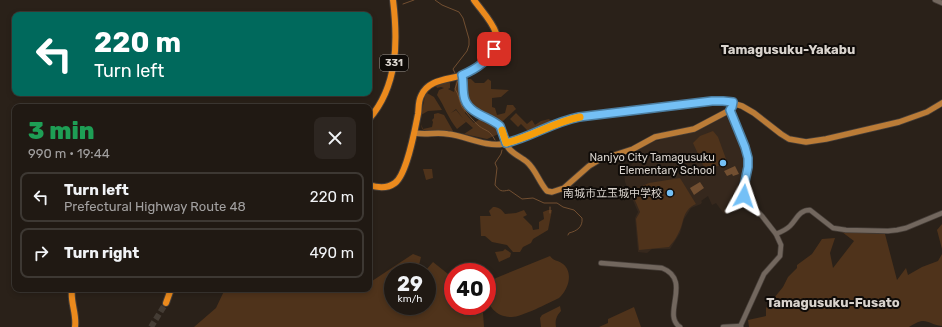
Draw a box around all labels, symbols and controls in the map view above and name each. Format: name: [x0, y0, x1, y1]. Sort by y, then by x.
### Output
text: 220 m: [94, 26, 181, 59]
icon: left: [28, 28, 80, 80]
pin: [477, 32, 511, 66]
icon: arrive: [483, 38, 505, 60]
district label: Tamagusuku-Yakabu: [721, 42, 855, 57]
road number: 331: [380, 55, 408, 71]
text: Turn left: [94, 60, 164, 82]
text: 3 min: [28, 117, 95, 145]
button: close: [314, 117, 356, 159]
text: 990 m · 19:44: [28, 146, 110, 161]
place label: Nanjyo City Tamagusuku Elementary School: [589, 151, 715, 177]
marker: Nanjyo City Tamagusuku Elementary School: [718, 158, 728, 168]
position arrow: [723, 175, 765, 217]
text: Turn left: [64, 181, 129, 199]
icon: left: [30, 186, 52, 208]
place label: 南城市立玉城中学校: [563, 187, 662, 200]
text: 220 m: [310, 188, 354, 206]
marker: 南城市立玉城中学校: [665, 188, 675, 198]
text: Prefectural Highway Route 48: [64, 199, 246, 214]
icon: right: [30, 242, 52, 264]
text: Turn right: [64, 244, 139, 262]
text: 490 m: [309, 244, 354, 262]
speed limit sign: 40: [444, 263, 496, 315]
text: 29: [397, 272, 423, 296]
text: km/h: [398, 293, 422, 305]
district label: Tamagusuku-Fusato: [766, 295, 900, 310]

